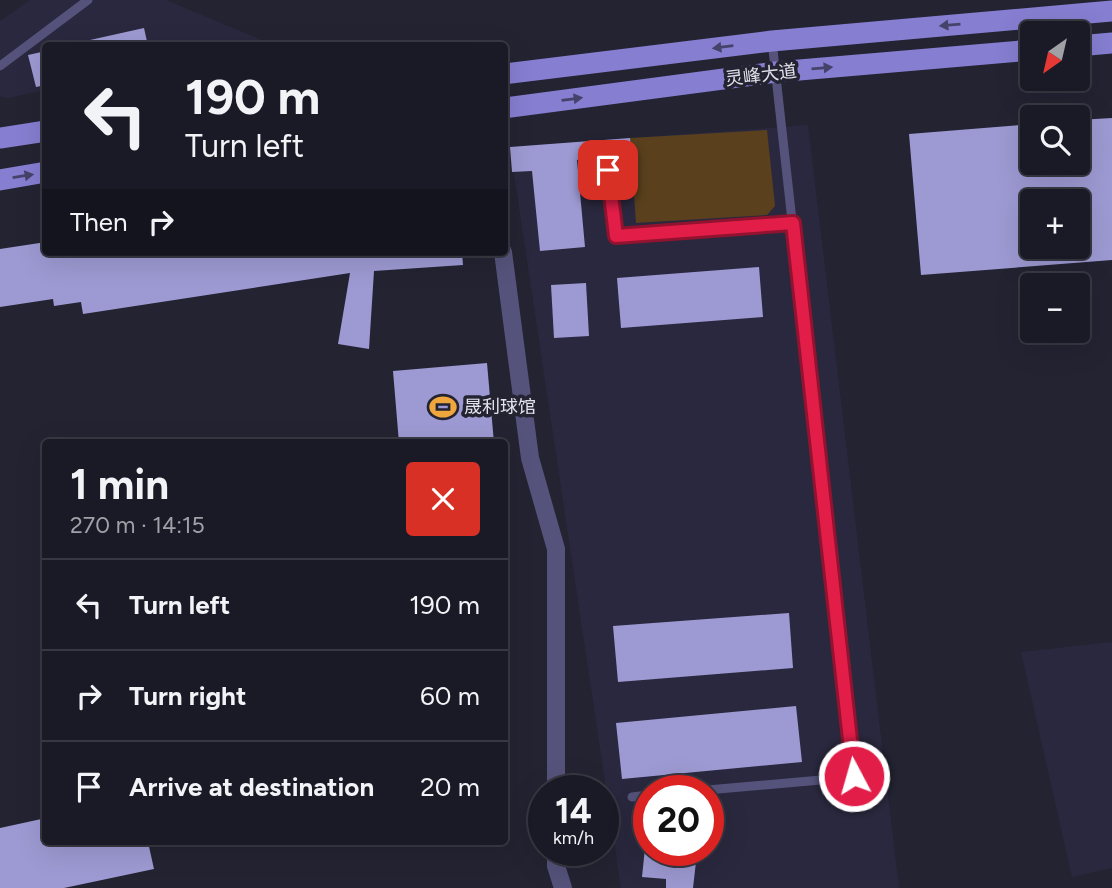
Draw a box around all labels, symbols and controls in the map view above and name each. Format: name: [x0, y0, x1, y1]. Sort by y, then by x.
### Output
one-way arrow: [938, 20, 960, 31]
north arrow: [1020, 21, 1090, 91]
map controls: [1020, 21, 1090, 343]
one-way arrow: [712, 42, 734, 53]
street label: 灵峰大道: [724, 60, 798, 90]
one-way arrow: [811, 62, 833, 73]
text: 190 m: [185, 67, 320, 126]
icon: left: [70, 70, 161, 161]
one-way arrow: [561, 93, 583, 104]
button: search: [1020, 105, 1090, 175]
text: Turn left: [185, 127, 304, 165]
pin: [578, 140, 638, 200]
icon: arrive: [589, 151, 627, 189]
one-way arrow: [12, 170, 34, 181]
button: +: [1020, 189, 1090, 259]
icon: right: [142, 203, 180, 241]
text: Then: [70, 206, 128, 238]
button: −: [1020, 273, 1090, 343]
sports icon: 晟利球馆: [428, 392, 458, 422]
place label: 晟利球馆: [464, 396, 536, 418]
text: 1 min: [70, 459, 169, 510]
button: close: [406, 462, 480, 536]
text: 270 m · 14:15: [70, 511, 205, 539]
icon: left: [70, 586, 108, 624]
text: Turn left: [129, 589, 230, 621]
text: 190 m: [409, 589, 480, 621]
icon: right: [70, 677, 108, 715]
text: Turn right: [129, 680, 246, 712]
text: 60 m: [420, 680, 480, 712]
position arrow: [817, 739, 891, 813]
icon: arrive: [70, 768, 108, 806]
text: Arrive at destination: [129, 771, 374, 803]
text: 20 m: [420, 771, 480, 803]
speed limit sign: 20: [633, 775, 724, 866]
text: 14: [555, 790, 592, 832]
text: km/h: [553, 827, 594, 849]

